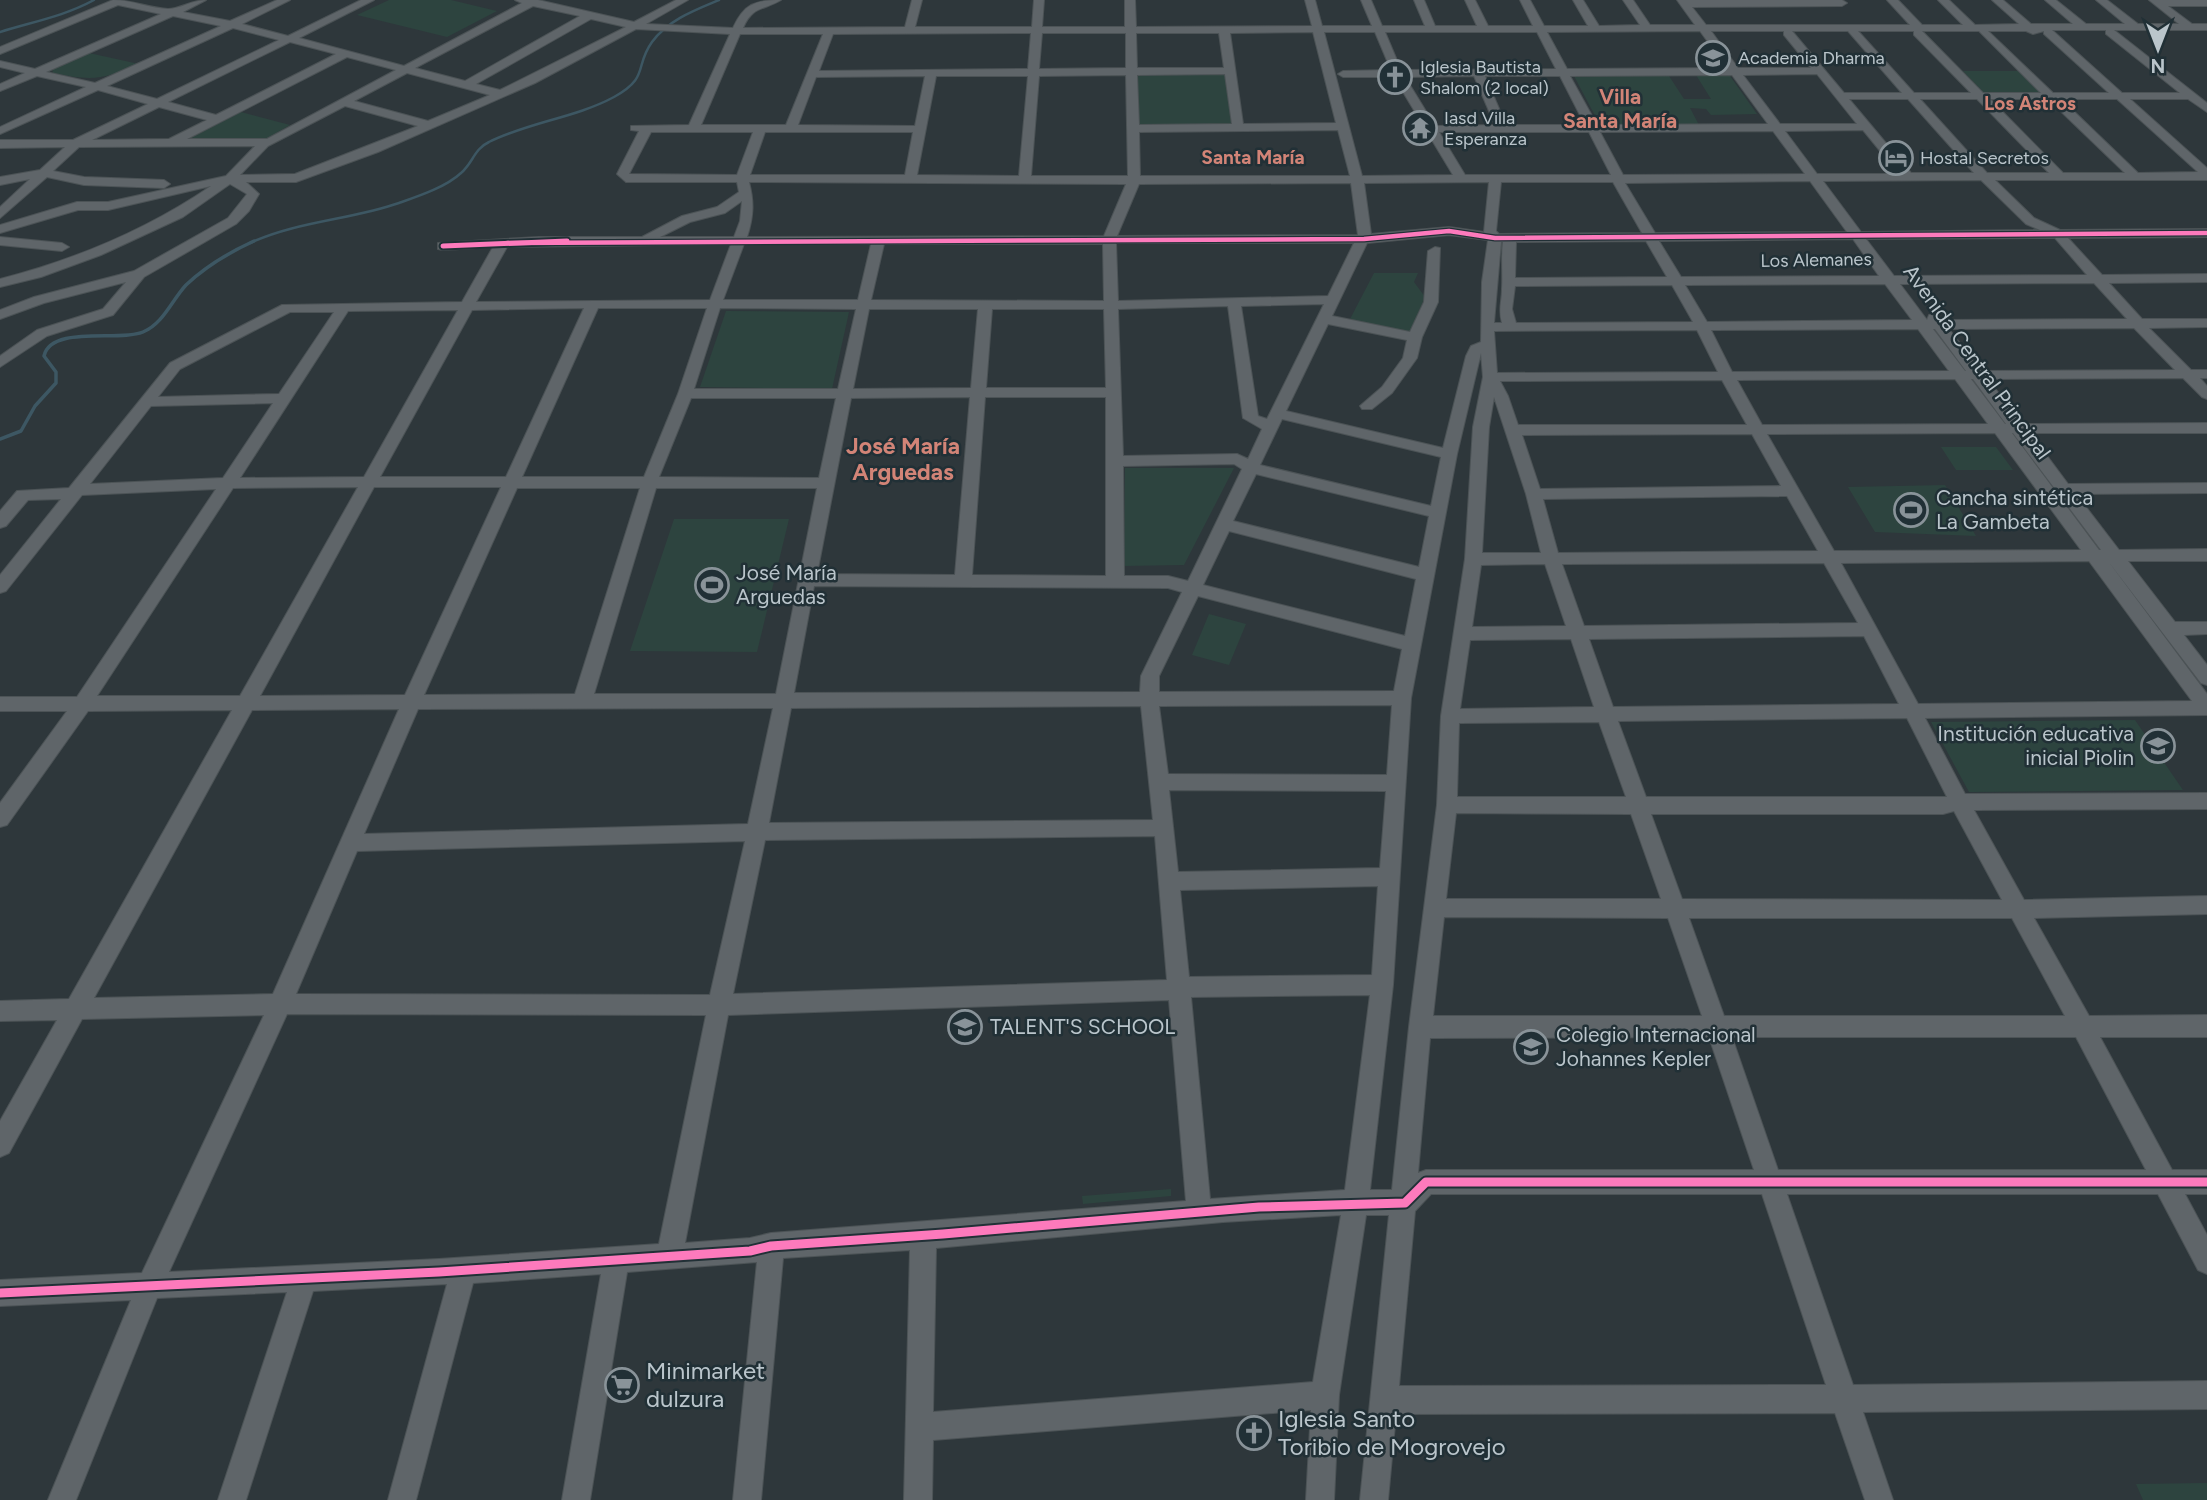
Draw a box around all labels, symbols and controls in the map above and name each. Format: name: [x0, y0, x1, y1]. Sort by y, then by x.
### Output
north arrow: [2123, 14, 2193, 84]
school or university icon: Academia Dharma: [1694, 39, 1732, 77]
place label: Academia Dharma: [1738, 47, 1885, 69]
text: N: [2151, 54, 2165, 77]
place label: Iglesia Bautista Shalom (2 local): [1420, 56, 1549, 99]
church icon: Iglesia Bautista Shalom (2 local): [1376, 58, 1414, 96]
district label: Villa Santa María: [1563, 84, 1677, 133]
district label: Los Astros: [1984, 92, 2076, 115]
place label: Iasd Villa Esperanza: [1444, 107, 1527, 150]
temple icon: Iasd Villa Esperanza: [1401, 109, 1439, 147]
hotel icon: Hostal Secretos: [1877, 139, 1915, 177]
district label: Santa María: [1201, 146, 1305, 169]
place label: Hostal Secretos: [1920, 147, 2049, 169]
street label: Los Alemanes: [1760, 248, 1872, 272]
street label: Avenida Central Principal: [1898, 259, 2056, 464]
district label: José María Arguedas: [846, 432, 960, 486]
place label: Cancha sintética La Gambeta: [1936, 485, 2093, 534]
sports icon: Cancha sintética La Gambeta: [1892, 491, 1930, 529]
place label: José María Arguedas: [736, 560, 837, 609]
sports icon: José María Arguedas: [693, 566, 731, 604]
place label: Institución educativa inicial Piolin: [1937, 721, 2134, 770]
school or university icon: Institución educativa inicial Piolin: [2139, 727, 2177, 765]
school or university icon: TALENT'S SCHOOL: [946, 1008, 984, 1046]
place label: TALENT'S SCHOOL: [990, 1014, 1175, 1039]
place label: Colegio Internacional Johannes Kepler: [1556, 1022, 1756, 1071]
school or university icon: Colegio Internacional Johannes Kepler: [1512, 1028, 1550, 1066]
place label: Minimarket dulzura: [646, 1356, 765, 1413]
supermarket icon: Minimarket dulzura: [603, 1366, 641, 1404]
place label: Iglesia Santo Toribio de Mogrovejo: [1278, 1404, 1506, 1461]
church icon: Iglesia Santo Toribio de Mogrovejo: [1235, 1414, 1273, 1452]

